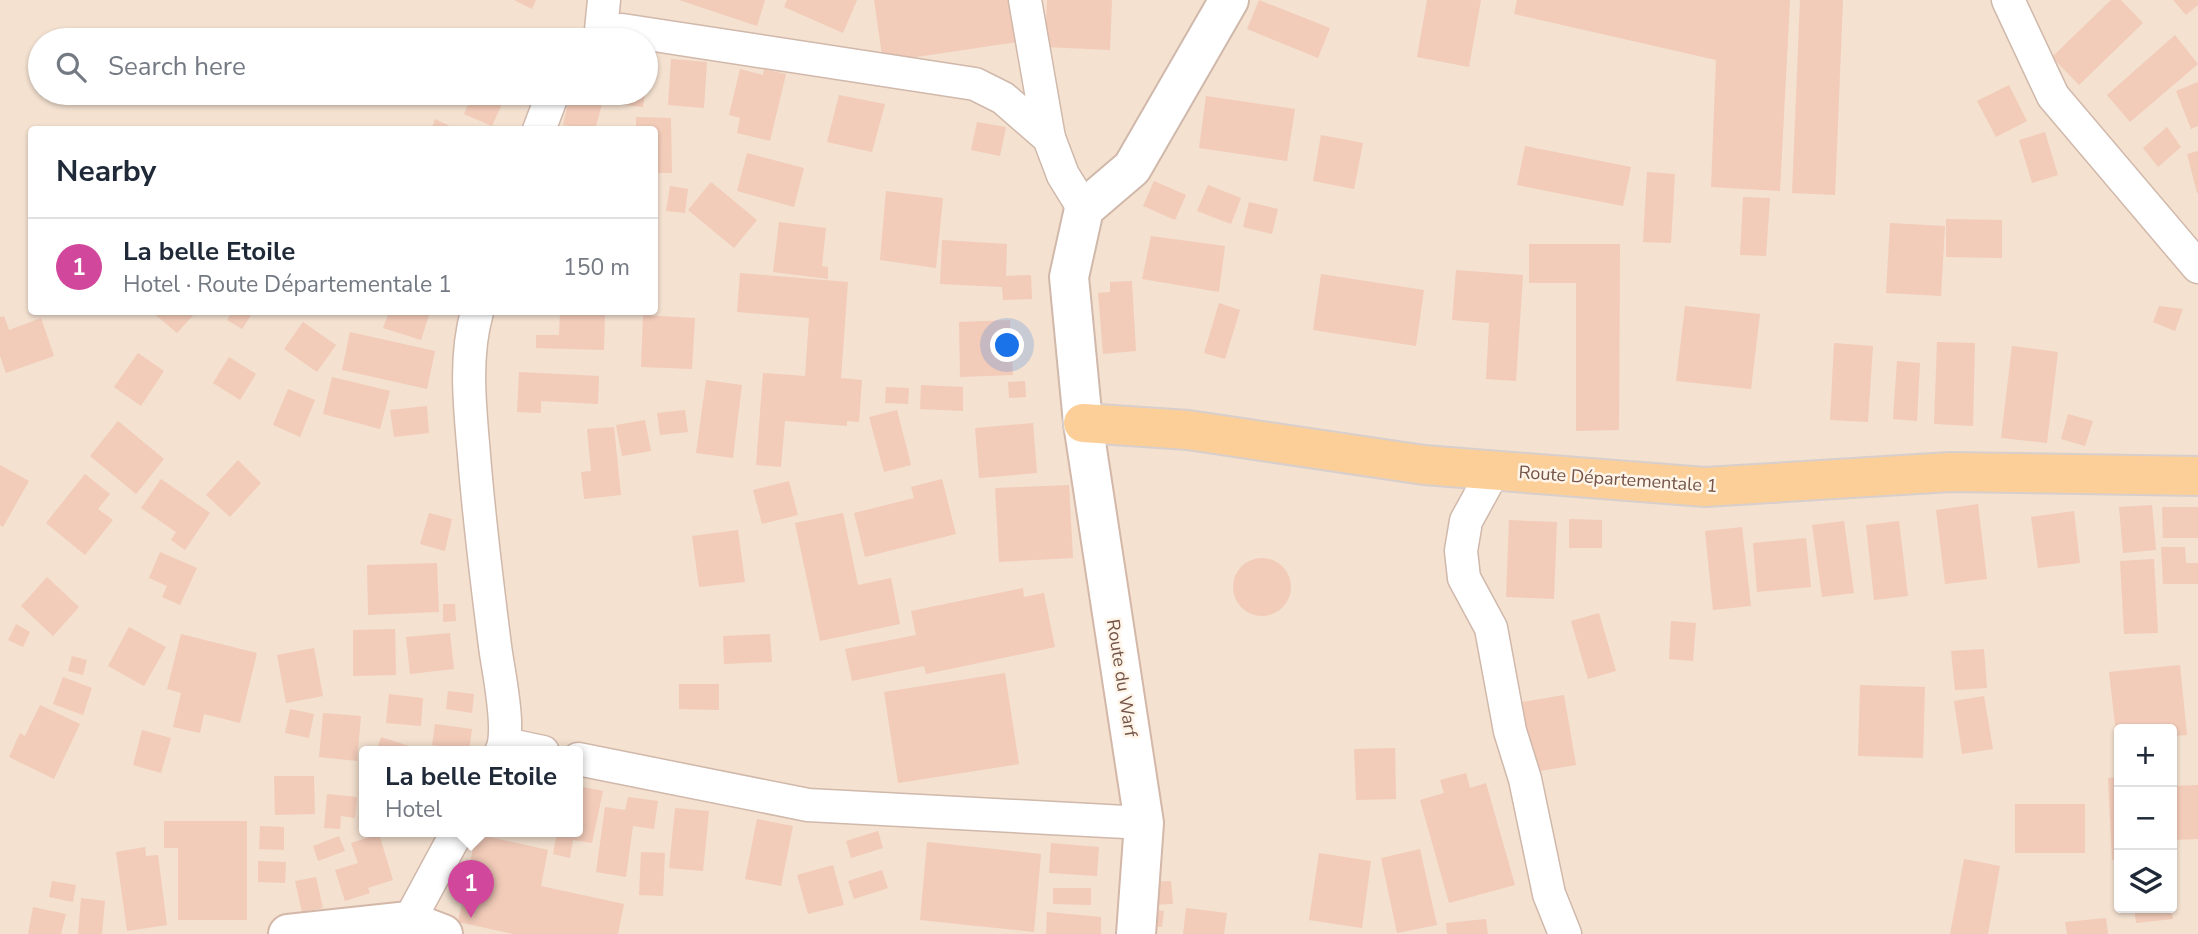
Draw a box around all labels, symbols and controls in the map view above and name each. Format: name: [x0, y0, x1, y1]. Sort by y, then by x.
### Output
search box: [28, 28, 658, 105]
icon: search: [52, 48, 90, 86]
text: Search here: [108, 49, 246, 84]
text: Nearby: [56, 151, 156, 192]
text: La belle Etoile: [123, 234, 295, 269]
text: 1: [72, 252, 86, 283]
text: 150 m: [563, 252, 630, 283]
text: Hotel · Route Départementale 1: [123, 269, 452, 300]
your location: [990, 328, 1024, 362]
street label: Route Départementale 1: [1518, 460, 1718, 498]
street label: Route du Warf: [1101, 617, 1143, 740]
map controls: [2114, 724, 2177, 913]
button: +: [2114, 724, 2177, 787]
popup: [359, 746, 583, 837]
text: La belle Etoile: [385, 759, 557, 794]
button: −: [2114, 787, 2177, 850]
text: Hotel: [385, 794, 442, 825]
button: layers: [2114, 850, 2177, 913]
pin: 1: [448, 860, 494, 918]

